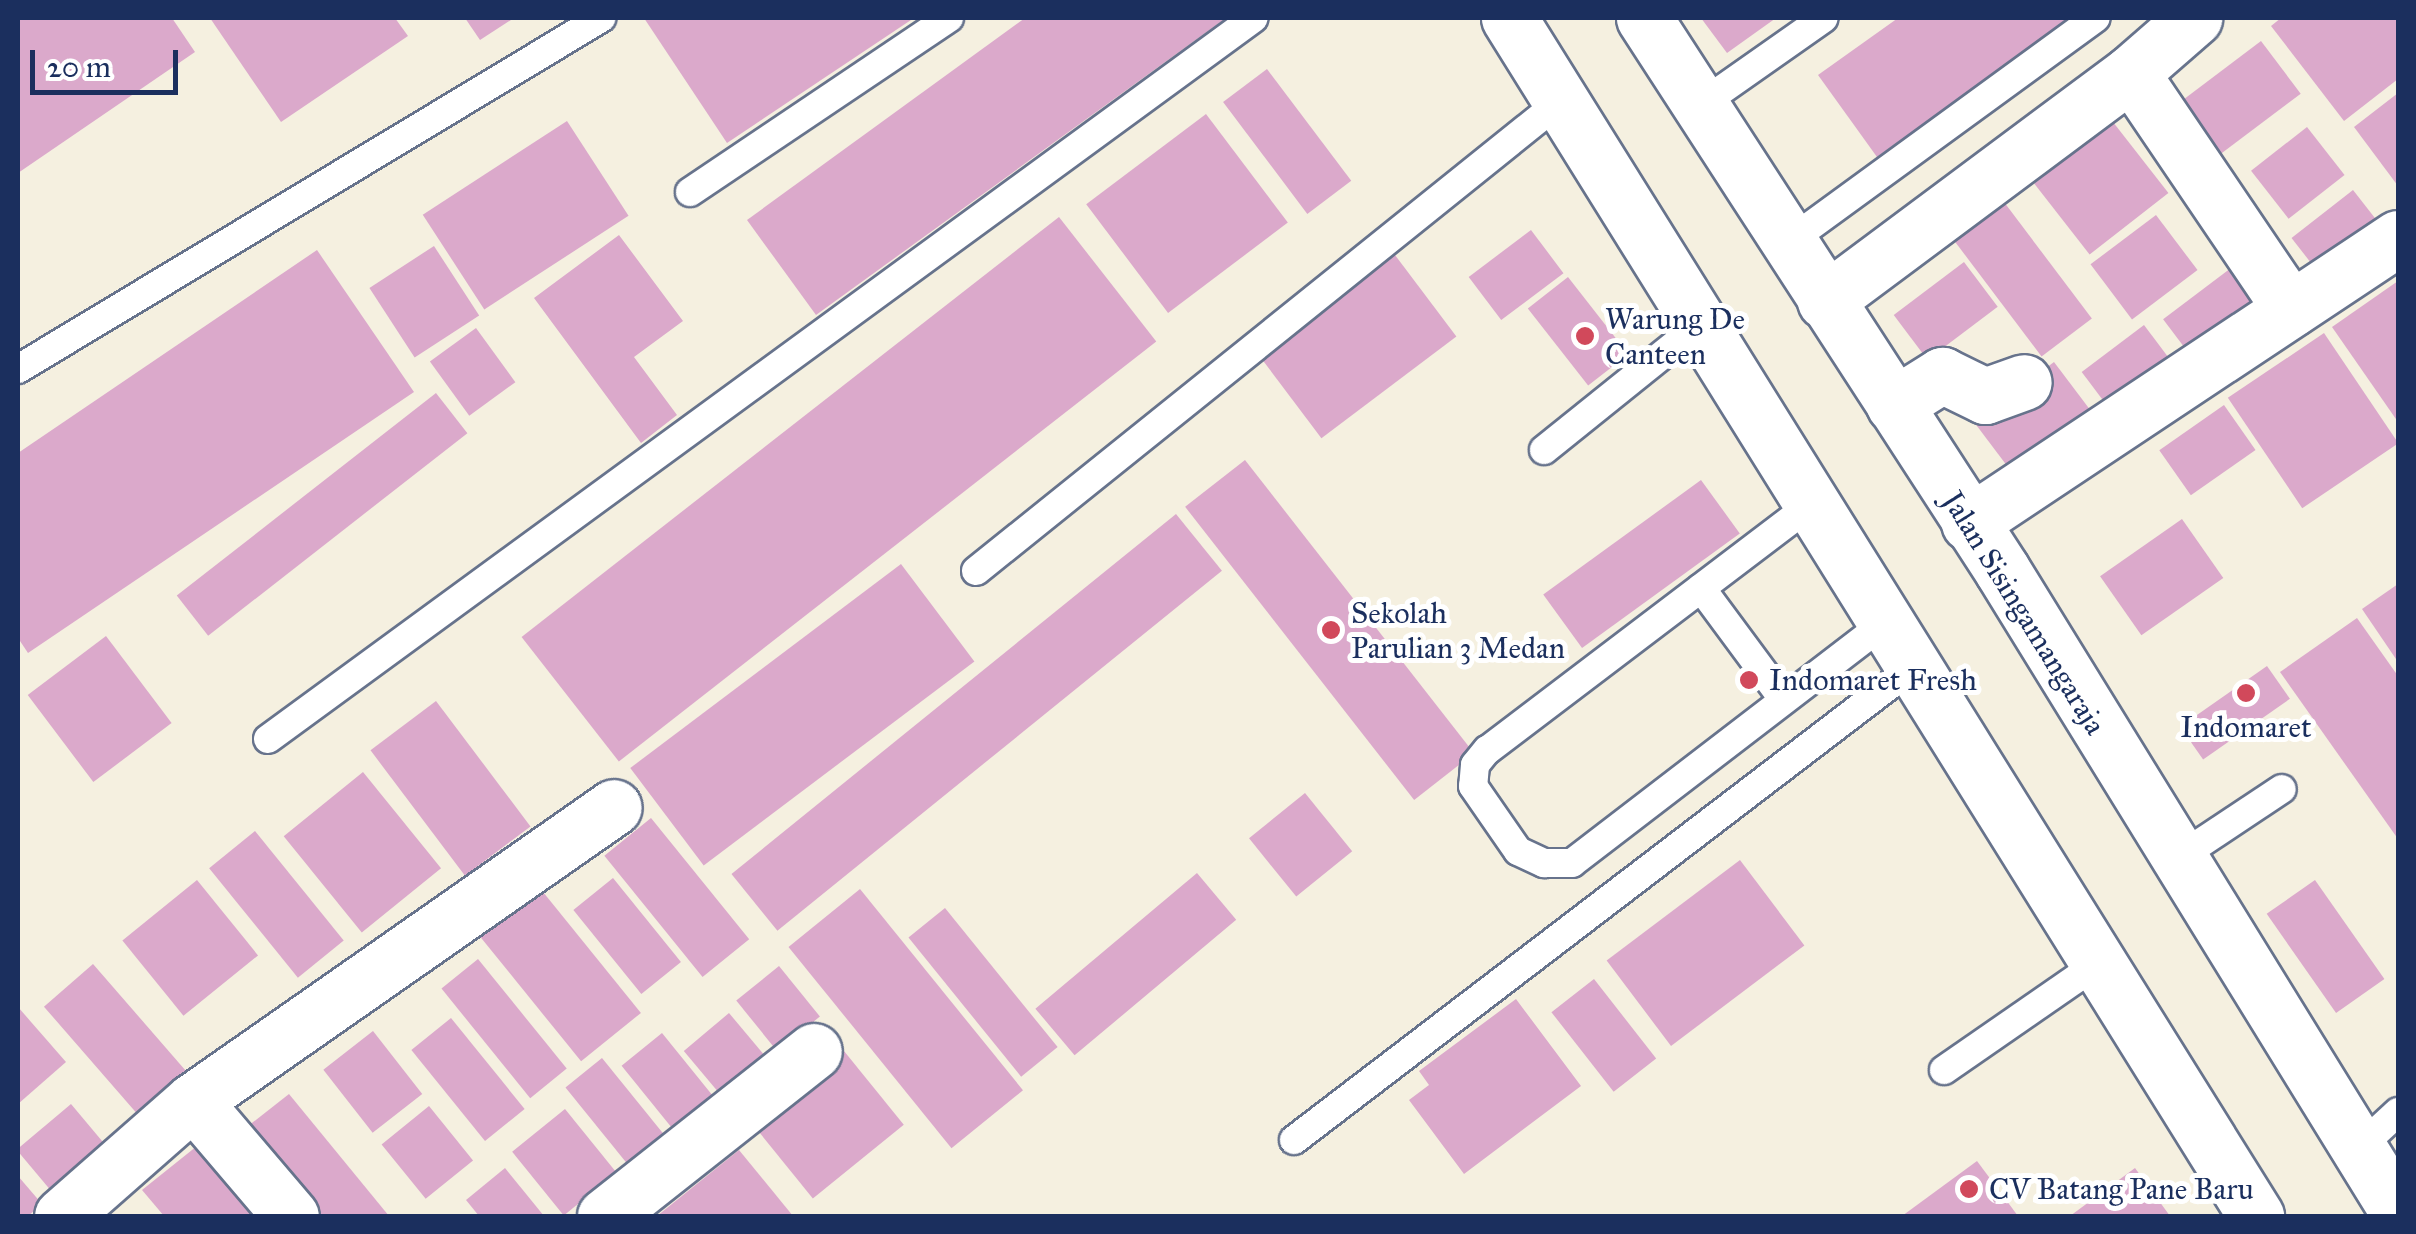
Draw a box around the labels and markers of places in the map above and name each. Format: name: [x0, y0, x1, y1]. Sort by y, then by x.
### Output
place label: Warung De Canteen: [1605, 301, 1745, 372]
marker: Warung De Canteen: [1574, 325, 1596, 347]
place label: Sekolah Parulian 3 Medan: [1351, 595, 1565, 666]
marker: Sekolah Parulian 3 Medan: [1320, 619, 1342, 641]
place label: Indomaret Fresh: [1769, 662, 1977, 698]
marker: Indomaret Fresh: [1738, 669, 1760, 691]
marker: Indomaret: [2235, 682, 2257, 704]
place label: Indomaret: [2180, 709, 2312, 745]
place label: CV Batang Pane Baru: [1989, 1171, 2254, 1207]
marker: CV Batang Pane Baru: [1958, 1178, 1980, 1200]

